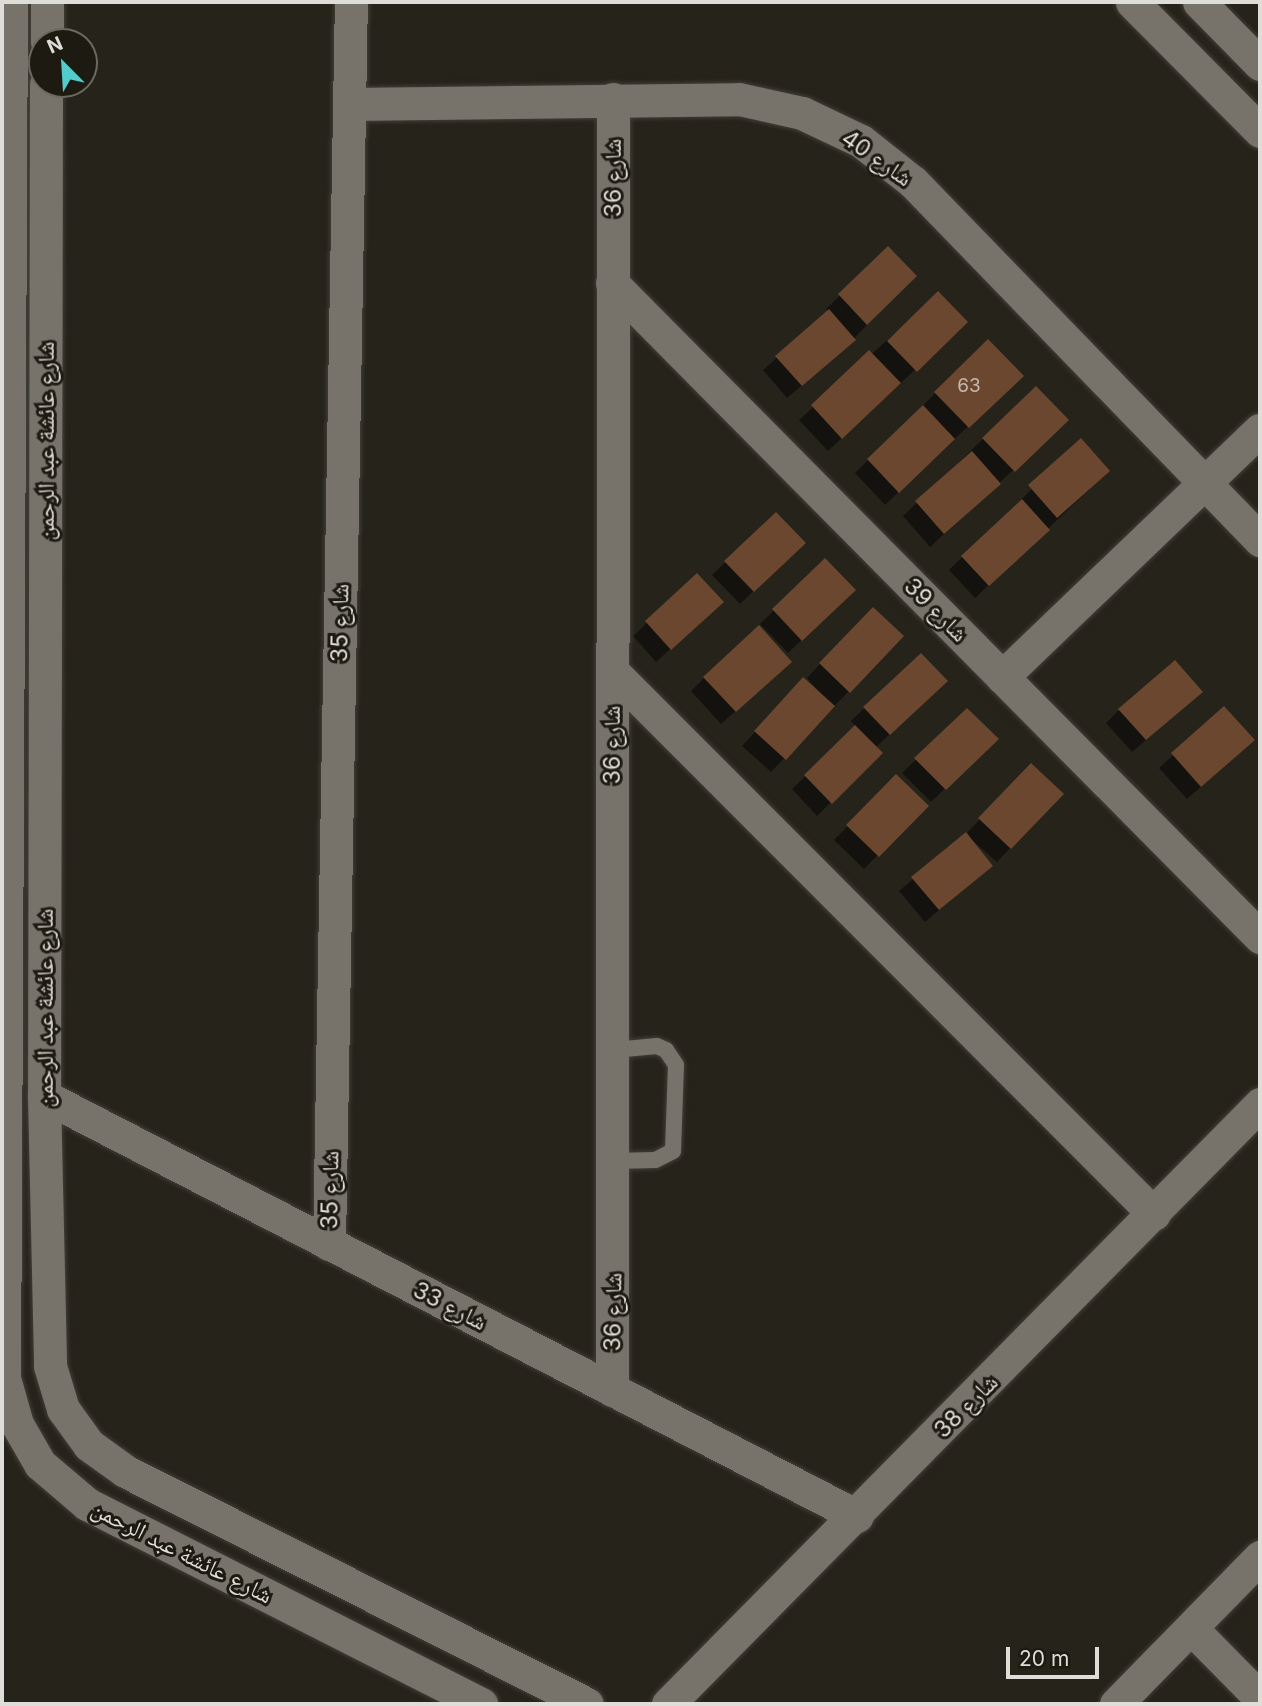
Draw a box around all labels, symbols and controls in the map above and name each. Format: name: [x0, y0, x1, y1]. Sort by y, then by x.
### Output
north arrow: [28, 28, 98, 98]
text: N: [44, 32, 66, 59]
street label: شارع 40: [836, 124, 918, 192]
street label: شارع 36: [599, 139, 627, 217]
street label: شارع عائشة عبد الرحمن: [32, 342, 60, 540]
house number: 63: [957, 375, 981, 397]
street label: شارع 39: [898, 572, 974, 648]
street label: شارع 35: [326, 584, 354, 662]
street label: شارع 36: [598, 706, 626, 784]
street label: شارع عائشة عبد الرحمن: [31, 909, 59, 1107]
street label: شارع 35: [316, 1151, 344, 1229]
street label: شارع 36: [599, 1272, 627, 1352]
street label: شارع 33: [409, 1276, 491, 1336]
street label: شارع 38: [928, 1368, 1004, 1444]
street label: شارع عائشة عبد الرحمن: [87, 1495, 277, 1609]
scale bar: [1010, 1632, 1103, 1676]
text: 20 m: [1019, 1646, 1069, 1671]

